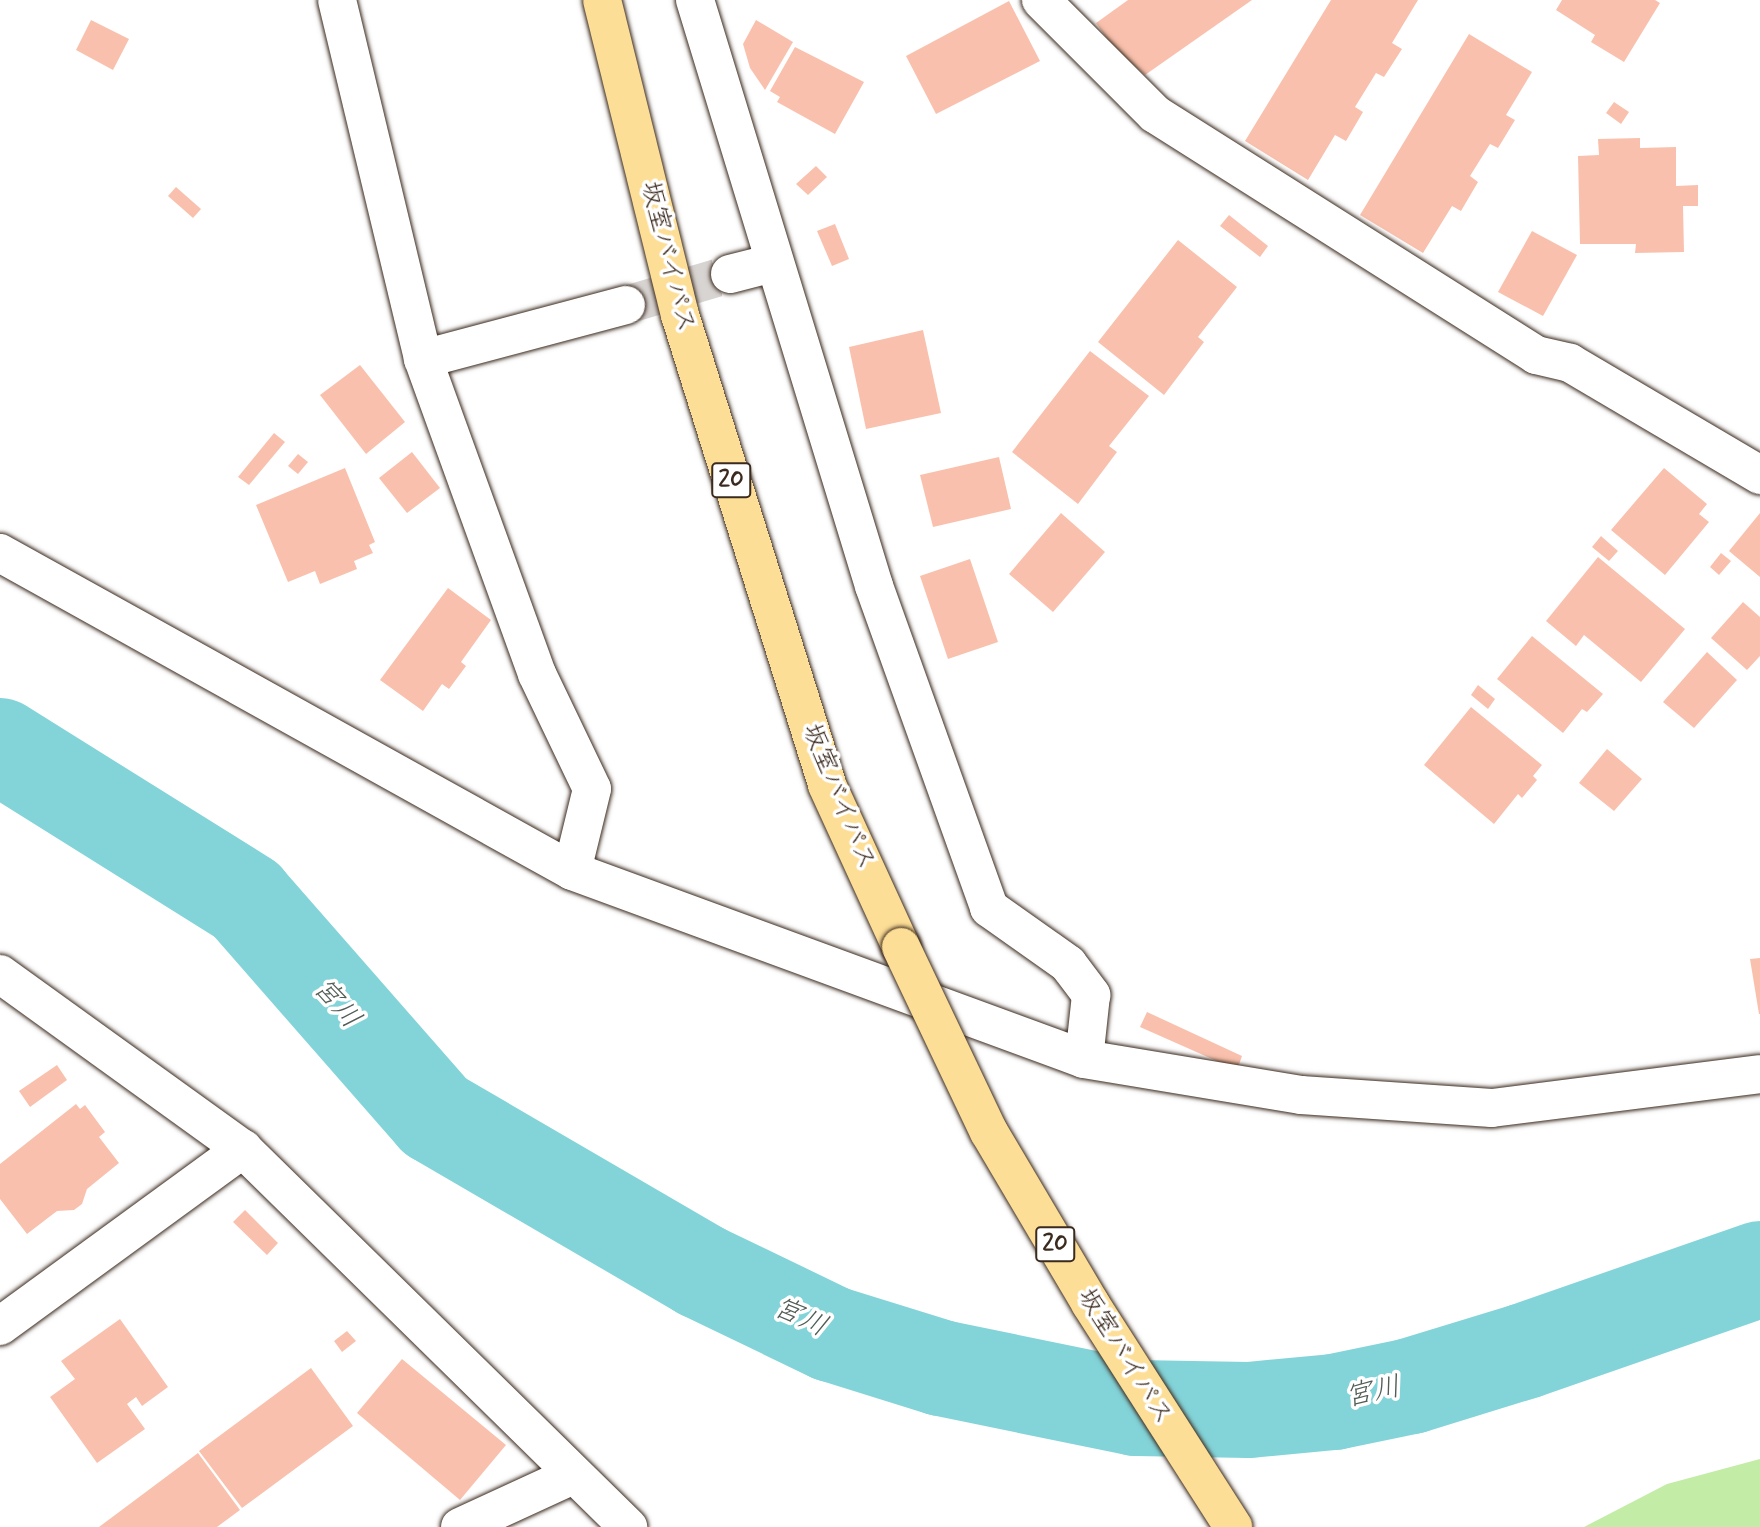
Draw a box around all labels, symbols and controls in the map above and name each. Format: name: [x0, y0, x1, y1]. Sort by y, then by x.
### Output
street label: 坂室バイパス: [633, 178, 701, 336]
road number: 20: [710, 460, 752, 500]
street label: 坂室バイパス: [794, 719, 882, 875]
water label: 宮川: [305, 972, 367, 1036]
road number: 20: [1034, 1224, 1076, 1264]
street label: 坂室バイパス: [1069, 1283, 1179, 1431]
water label: 宮川: [768, 1291, 832, 1345]
water label: 宮川: [1342, 1371, 1404, 1415]

